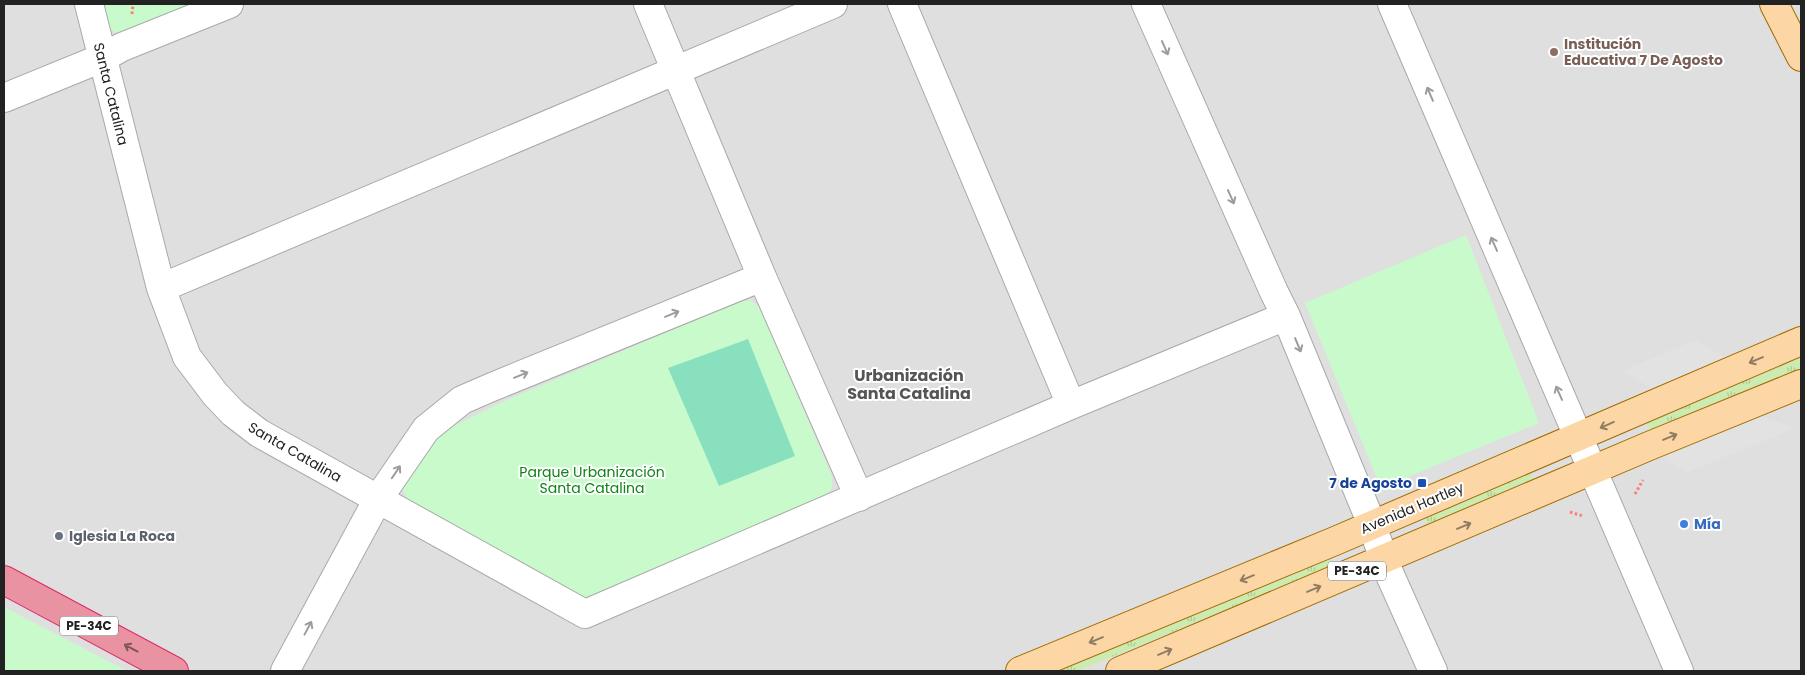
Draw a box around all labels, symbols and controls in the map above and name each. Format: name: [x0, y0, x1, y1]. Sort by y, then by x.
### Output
place label: Institución Educativa 7 De Agosto: [1564, 34, 1723, 70]
one-way arrow: [1161, 40, 1171, 55]
street label: Santa Catalina: [89, 41, 133, 147]
marker: Institución Educativa 7 De Agosto: [1548, 46, 1560, 58]
one-way arrow: [1425, 87, 1434, 102]
one-way arrow: [1227, 189, 1237, 204]
one-way arrow: [1489, 237, 1499, 252]
one-way arrow: [664, 309, 679, 319]
one-way arrow: [1294, 337, 1303, 352]
one-way arrow: [1749, 357, 1764, 366]
district label: Urbanización Santa Catalina: [847, 364, 971, 405]
one-way arrow: [513, 370, 528, 380]
one-way arrow: [1554, 386, 1564, 401]
street label: Santa Catalina: [244, 417, 346, 487]
one-way arrow: [1600, 420, 1615, 430]
one-way arrow: [1662, 432, 1677, 442]
park label: Parque Urbanización Santa Catalina: [519, 462, 665, 498]
one-way arrow: [391, 465, 402, 479]
place label: 7 de Agosto: [1329, 473, 1412, 493]
street label: Avenida Hartley: [1357, 477, 1467, 539]
marker: 7 de Agosto: [1416, 477, 1428, 489]
place label: Mía: [1694, 514, 1721, 534]
marker: Mía: [1678, 518, 1690, 530]
one-way arrow: [1456, 520, 1471, 530]
place label: Iglesia La Roca: [69, 526, 175, 546]
marker: Iglesia La Roca: [53, 530, 65, 542]
road number: PE-34C: [1328, 562, 1386, 580]
one-way arrow: [1240, 574, 1255, 583]
one-way arrow: [1306, 584, 1321, 594]
road number: PE-34C: [60, 616, 118, 636]
one-way arrow: [303, 621, 313, 636]
one-way arrow: [1089, 635, 1104, 645]
one-way arrow: [124, 643, 139, 652]
one-way arrow: [1157, 647, 1172, 657]

